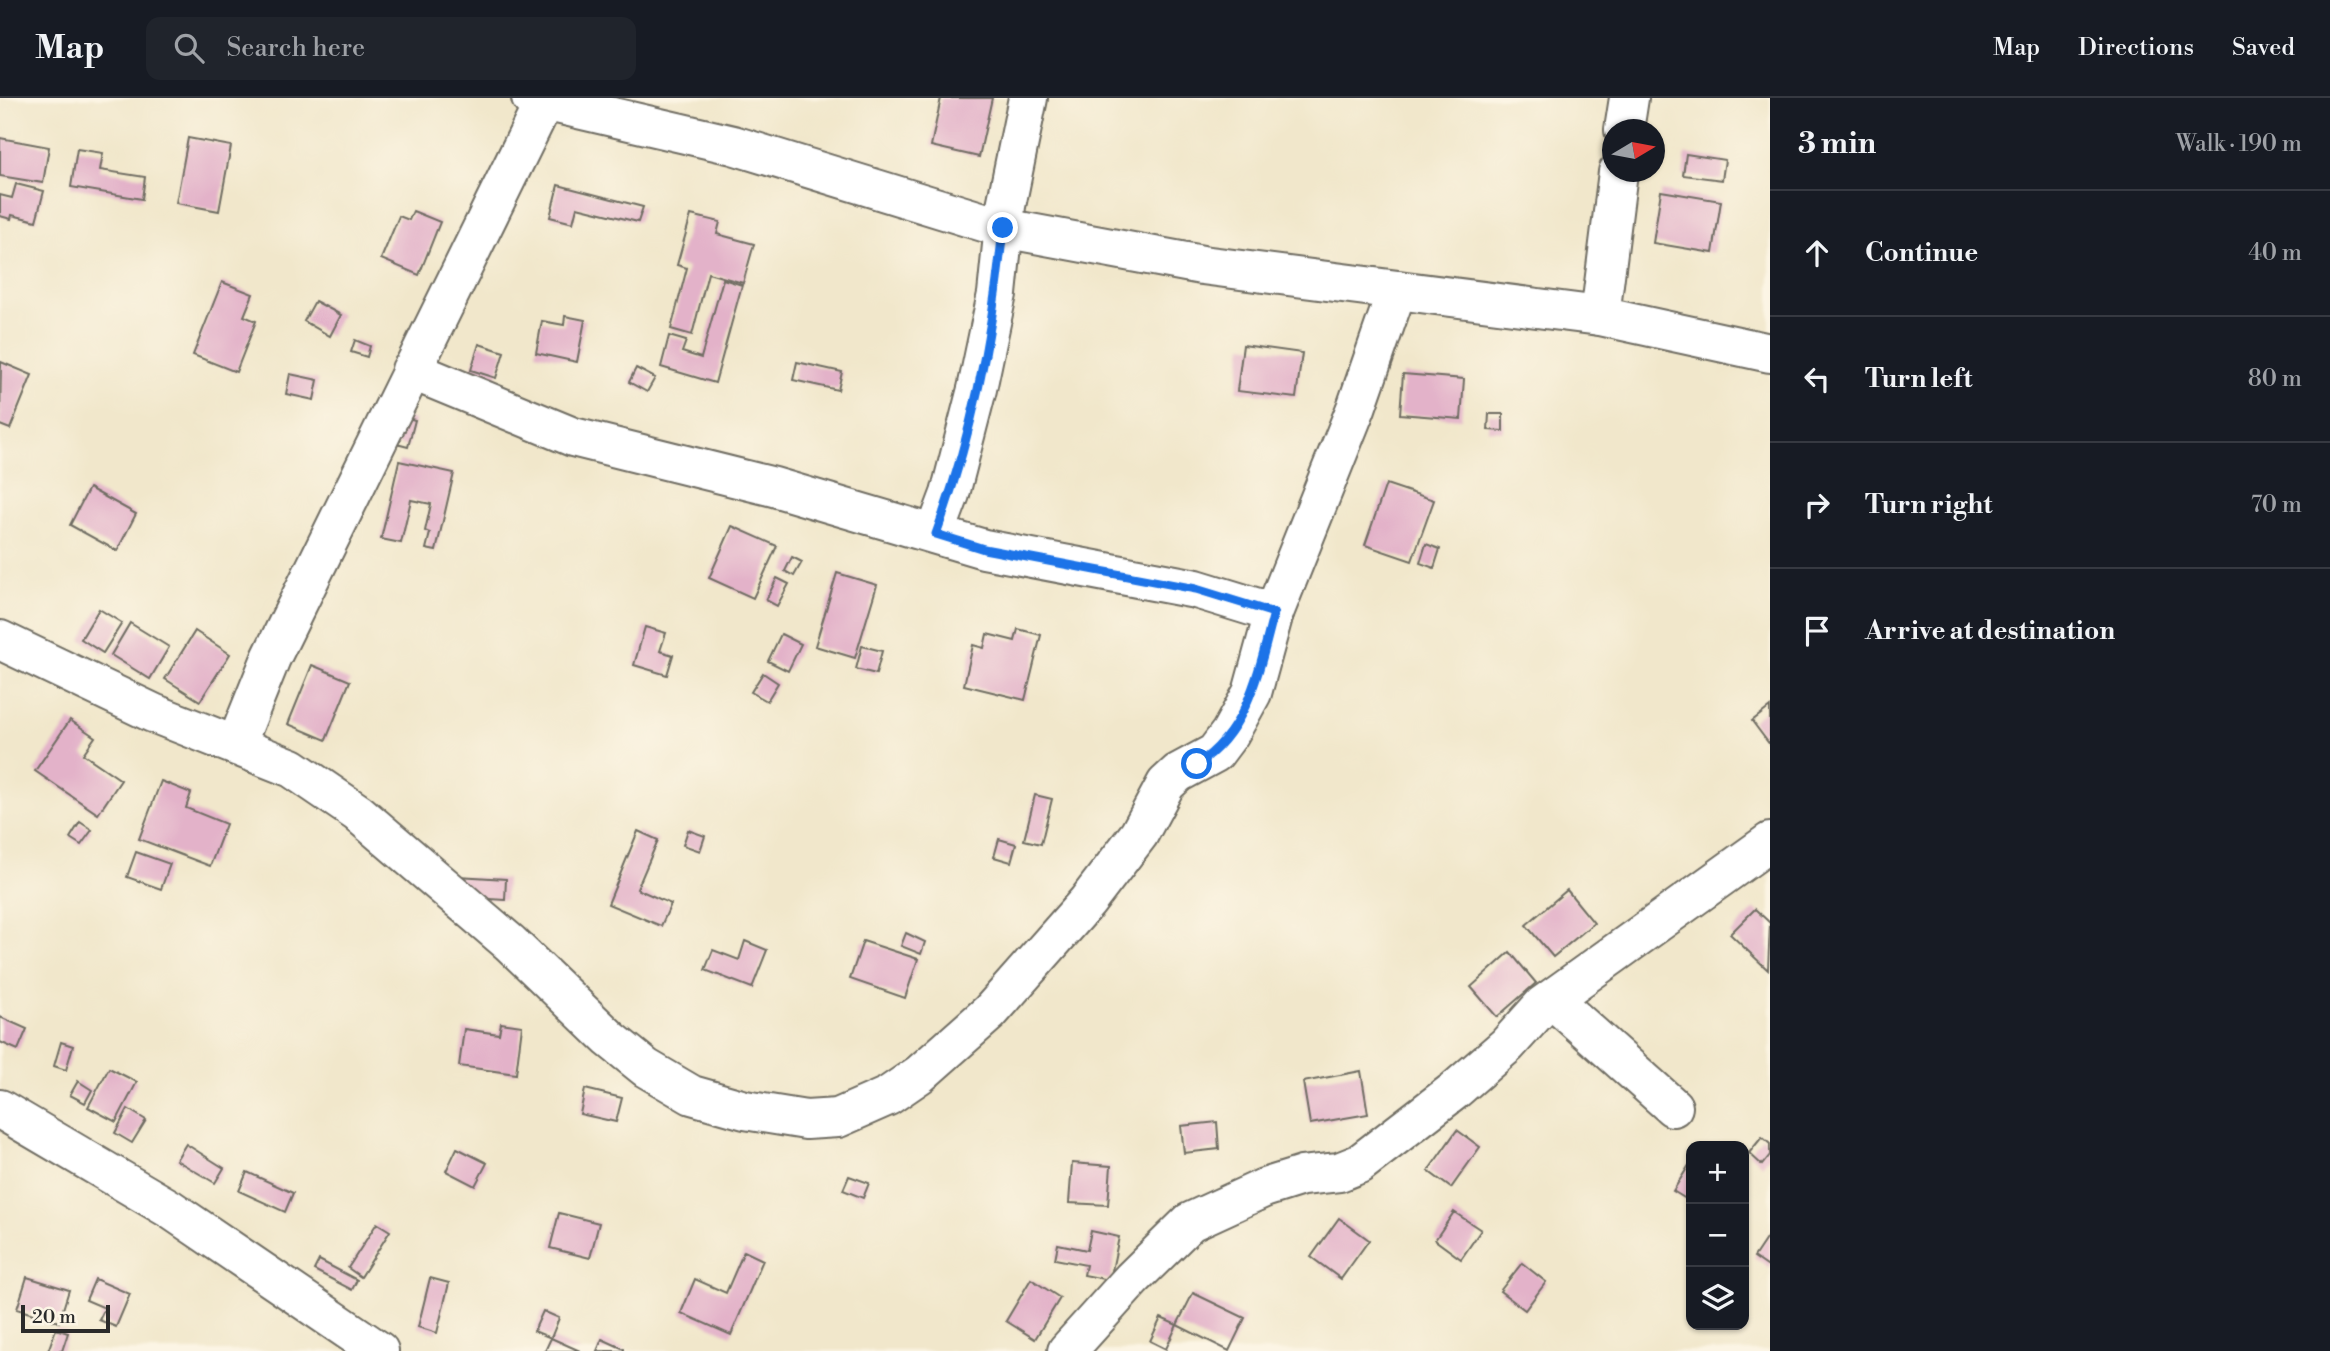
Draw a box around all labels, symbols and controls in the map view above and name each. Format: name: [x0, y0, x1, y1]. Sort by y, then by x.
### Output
search box: [146, 17, 636, 80]
text: Map: [35, 28, 104, 69]
icon: search: [170, 29, 208, 67]
text: Search here: [226, 32, 365, 64]
text: Map: [1993, 33, 2040, 63]
text: Directions: [2078, 33, 2194, 63]
text: Saved: [2232, 33, 2295, 63]
north arrow: [1602, 119, 1665, 182]
text: 3 min: [1798, 125, 1876, 163]
text: Walk · 190 m: [2176, 130, 2302, 158]
route end: [987, 212, 1018, 243]
icon: ahead: [1798, 234, 1836, 272]
text: Continue: [1865, 237, 1978, 269]
text: 40 m: [2248, 239, 2302, 267]
icon: left: [1798, 360, 1836, 398]
text: Turn left: [1865, 363, 1973, 395]
text: 80 m: [2248, 365, 2302, 393]
icon: right: [1798, 486, 1836, 524]
text: Turn right: [1865, 489, 1993, 521]
text: 70 m: [2251, 491, 2302, 519]
icon: arrive: [1798, 612, 1836, 650]
text: Arrive at destination: [1865, 615, 2115, 647]
route start: [1181, 748, 1212, 779]
map controls: [1686, 1141, 1749, 1330]
button: +: [1686, 1141, 1749, 1204]
button: −: [1686, 1204, 1749, 1267]
button: layers: [1686, 1267, 1749, 1330]
scale bar: [21, 1302, 110, 1334]
text: 20 m: [32, 1305, 76, 1329]

